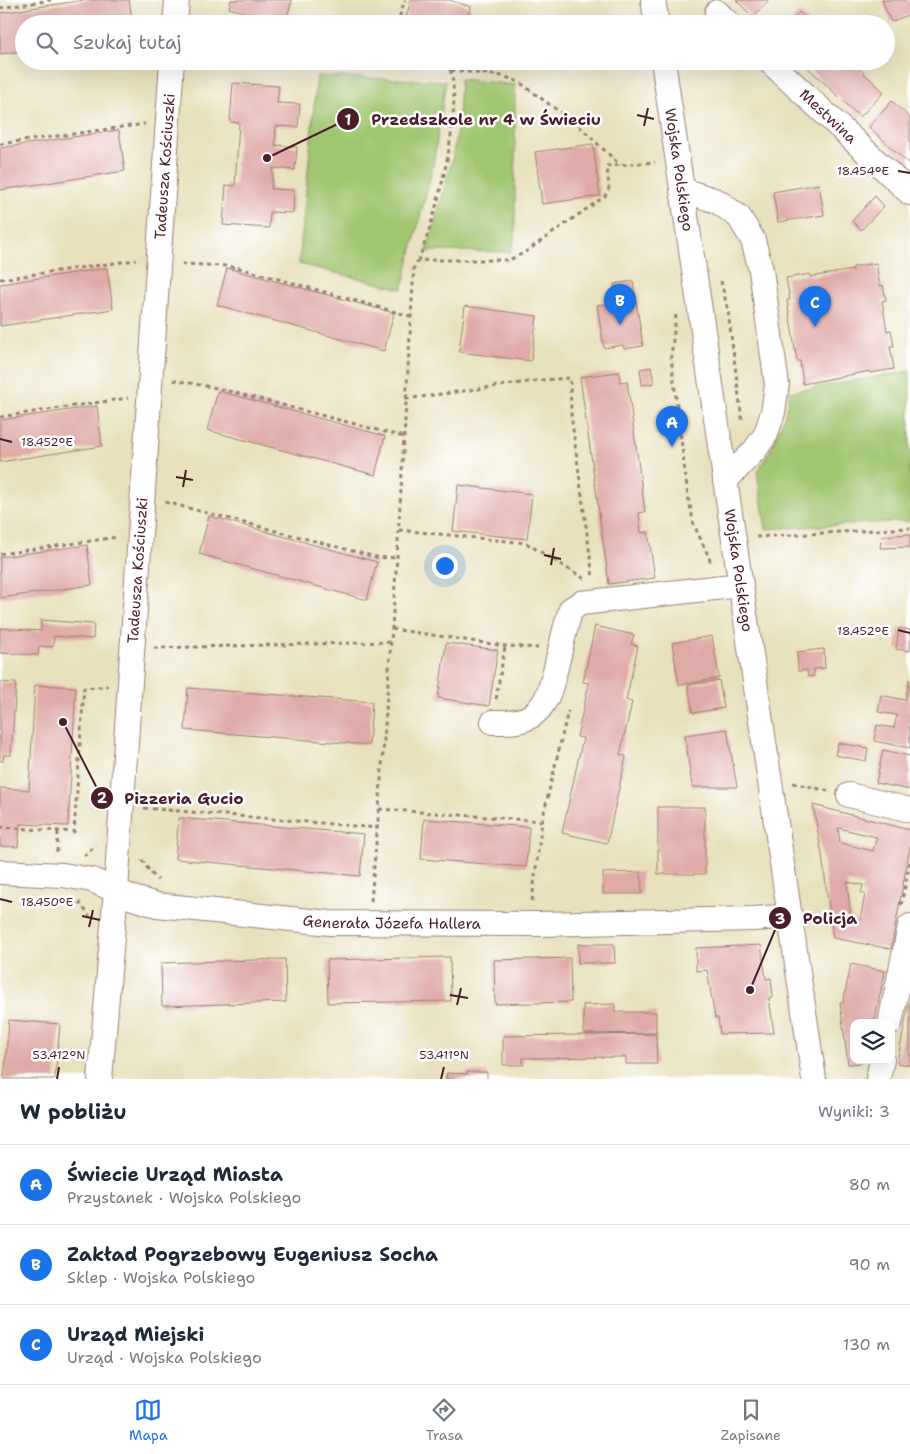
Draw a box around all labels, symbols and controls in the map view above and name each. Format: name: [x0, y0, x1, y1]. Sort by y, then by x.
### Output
search box: [15, 15, 895, 70]
icon: search: [33, 29, 61, 57]
text: Szukaj tutaj: [73, 30, 182, 55]
street label: Mestwina: [795, 85, 862, 149]
street label: Tadeusza Kościuszki: [150, 93, 180, 240]
callout: Przedszkole nr 4 w Świeciu: [336, 104, 610, 135]
street label: Wojska Polskiego: [660, 107, 698, 233]
text: Przedszkole nr 4 w Świeciu: [371, 109, 601, 130]
text: 1: [345, 110, 352, 130]
text: 18.454°E: [837, 163, 889, 179]
pin: B: [604, 284, 636, 325]
pin: C: [799, 286, 831, 327]
pin: A: [656, 406, 688, 447]
text: 18.452°E: [21, 434, 73, 450]
street label: Tadeusza Kościuszki: [123, 497, 152, 644]
street label: Wojska Polskiego: [720, 507, 758, 633]
your location: [432, 553, 458, 579]
text: 18.452°E: [837, 623, 889, 639]
callout: Pizzeria Gucio: [89, 783, 254, 814]
text: 2: [97, 788, 108, 808]
text: Pizzeria Gucio: [124, 788, 244, 809]
text: 18.450°E: [21, 894, 73, 910]
callout: Policja: [768, 903, 867, 934]
text: Policja: [803, 908, 857, 929]
text: 3: [775, 909, 785, 929]
street label: Generała Józefa Hallera: [302, 910, 482, 934]
map controls: [850, 1019, 895, 1064]
button: layers: [850, 1019, 895, 1064]
text: 53.412°N: [33, 1047, 85, 1063]
text: 53.411°N: [419, 1047, 469, 1063]
text: W pobliżu: [20, 1098, 127, 1126]
text: Wyniki: 3: [818, 1101, 890, 1122]
text: Świecie Urząd Miasta: [67, 1162, 283, 1187]
text: A: [30, 1174, 42, 1195]
text: 80 m: [849, 1174, 890, 1195]
text: Przystanek · Wojska Polskiego: [67, 1187, 301, 1208]
text: Zakład Pogrzebowy Eugeniusz Socha: [67, 1242, 438, 1267]
text: B: [31, 1254, 41, 1275]
text: 90 m: [849, 1254, 890, 1275]
text: Sklep · Wojska Polskiego: [67, 1267, 255, 1288]
text: Urząd Miejski: [67, 1322, 204, 1347]
text: C: [31, 1334, 41, 1355]
text: 130 m: [843, 1334, 890, 1355]
text: Urząd · Wojska Polskiego: [67, 1347, 262, 1368]
tab: Mapa: [129, 1396, 168, 1444]
tab: Trasa: [426, 1396, 463, 1444]
tab: Zapisane: [721, 1396, 781, 1444]

